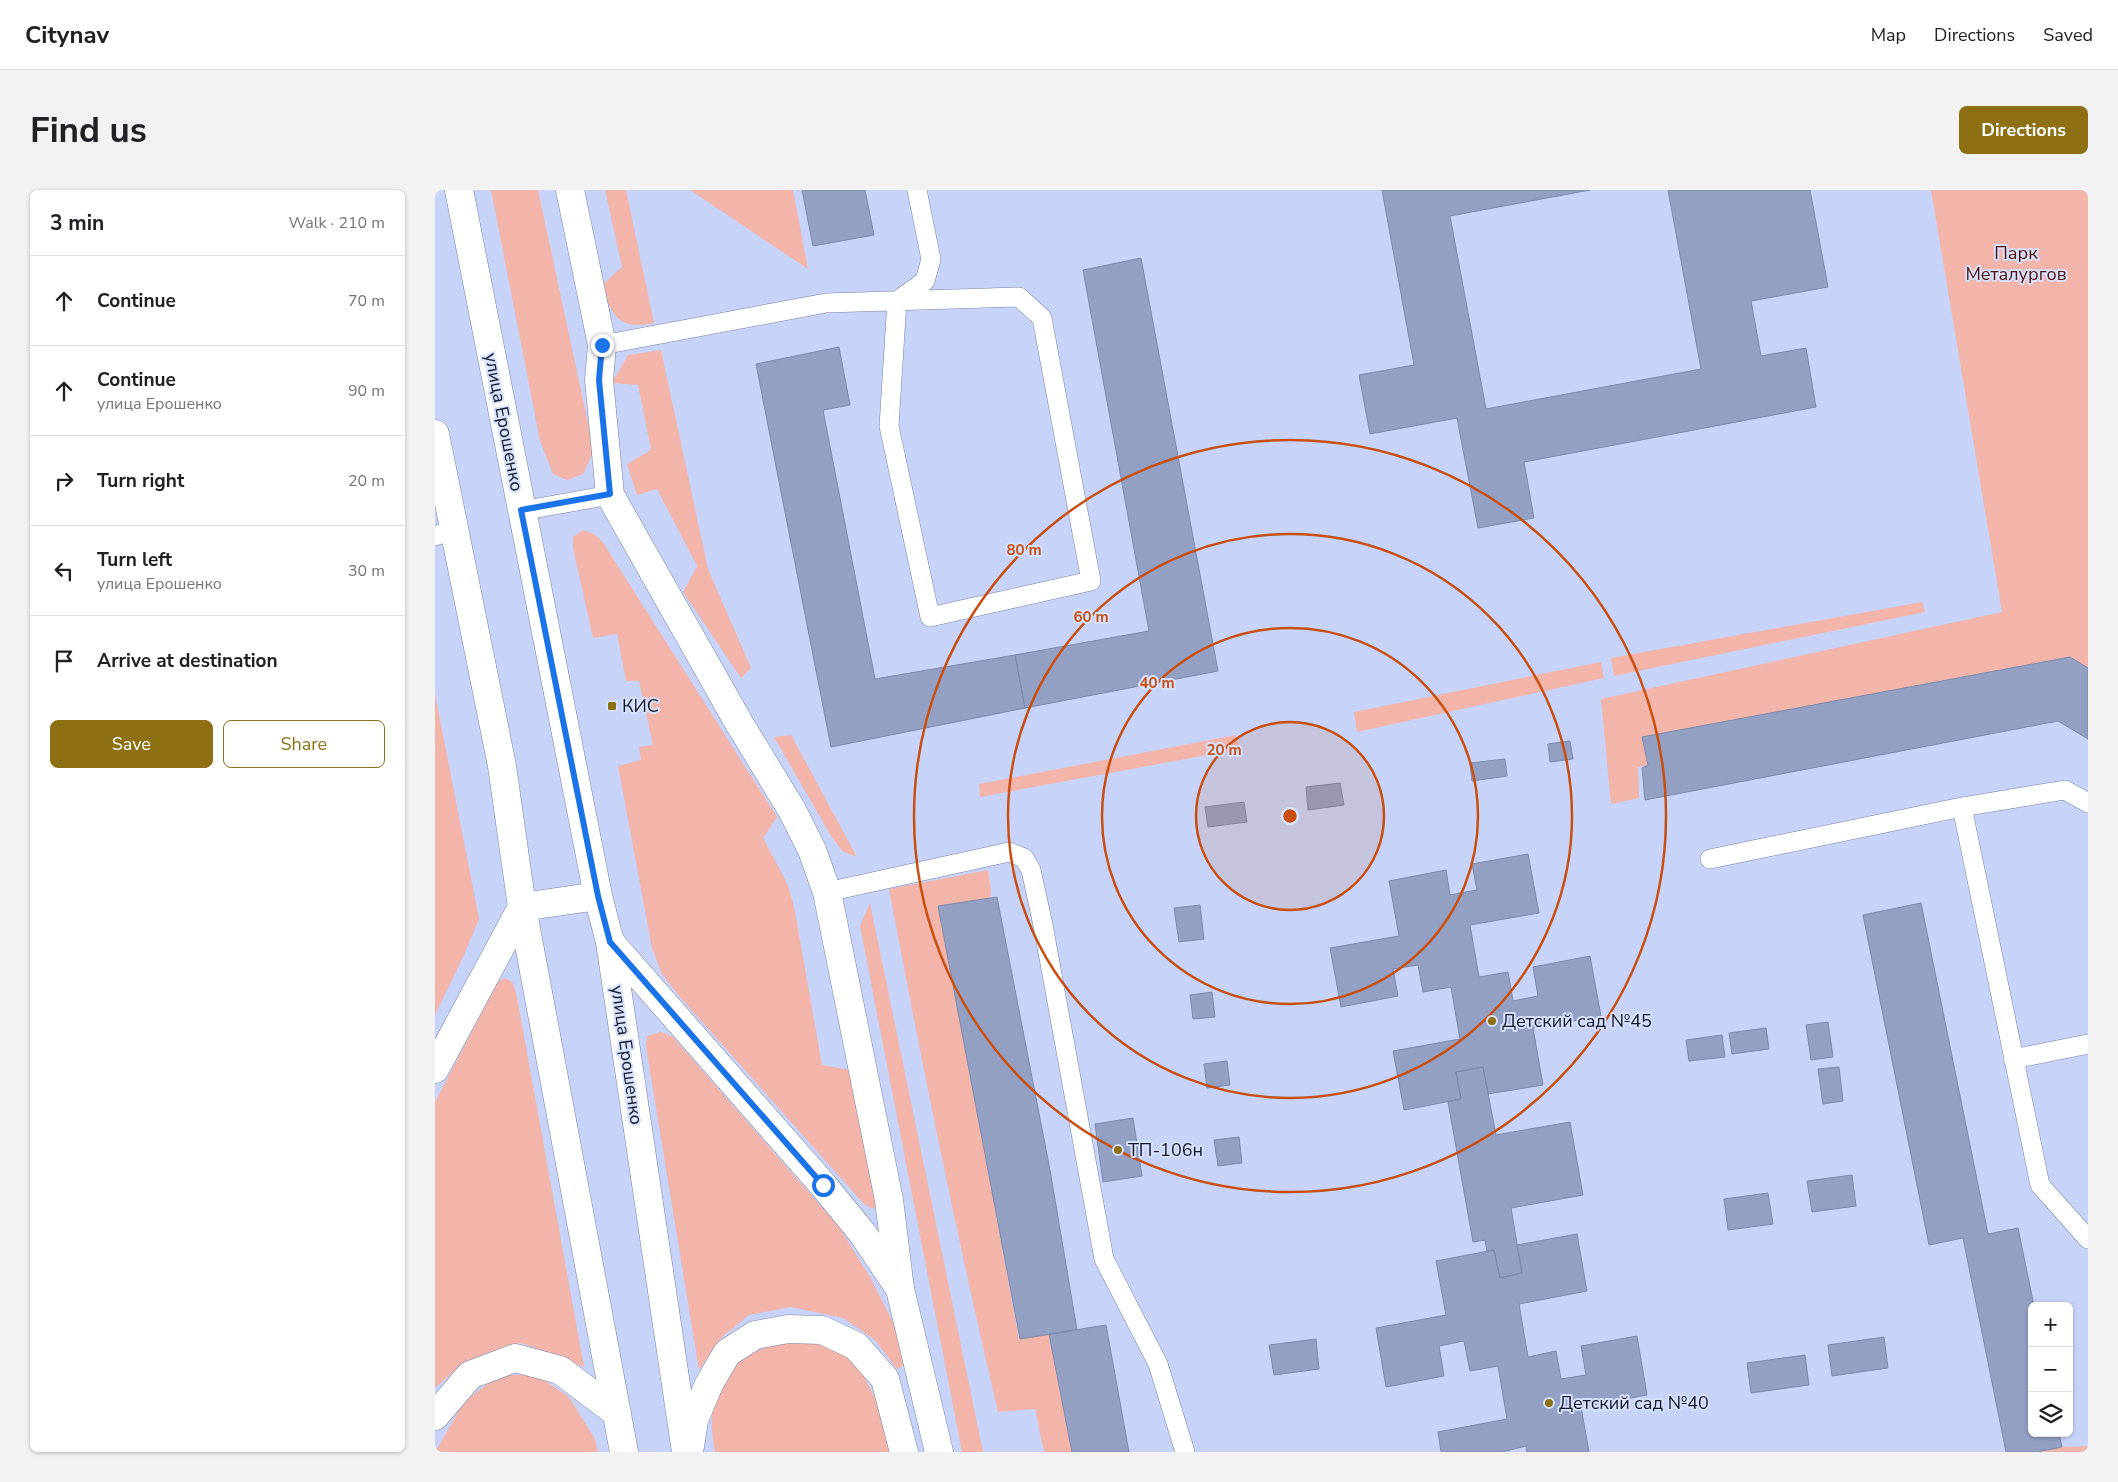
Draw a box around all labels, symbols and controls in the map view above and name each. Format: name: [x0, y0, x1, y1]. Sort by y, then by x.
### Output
text: Citynav: [25, 19, 109, 51]
text: Map: [1871, 23, 1906, 47]
text: Directions: [1934, 23, 2015, 47]
text: Saved: [2043, 23, 2093, 47]
button: Directions: [1959, 106, 2088, 154]
text: Find us: [30, 107, 147, 154]
text: 3 min: [50, 209, 104, 237]
text: Walk · 210 m: [289, 212, 385, 234]
park label: Парк Металургов: [1965, 241, 2067, 286]
icon: ahead: [50, 287, 78, 315]
text: Continue: [97, 288, 176, 314]
text: 70 m: [348, 290, 385, 312]
route end: [591, 334, 614, 357]
street label: улица Ерошенко: [479, 351, 529, 493]
text: Continue: [97, 367, 176, 393]
icon: ahead: [50, 377, 78, 405]
text: 90 m: [348, 380, 385, 402]
text: улица Ерошенко: [97, 393, 222, 415]
icon: right: [50, 467, 78, 495]
text: Turn right: [97, 468, 184, 494]
text: 20 m: [348, 470, 385, 492]
text: 80 m: [1006, 540, 1042, 560]
text: Turn left: [97, 547, 172, 573]
icon: left: [50, 557, 78, 585]
text: 30 m: [348, 560, 385, 582]
text: улица Ерошенко: [97, 573, 222, 595]
text: 60 m: [1073, 607, 1109, 627]
icon: arrive: [50, 647, 78, 675]
text: Arrive at destination: [97, 648, 278, 674]
text: 40 m: [1139, 673, 1175, 693]
place label: КИС: [622, 694, 659, 718]
marker: КИС: [606, 700, 618, 712]
button: Save: [50, 720, 213, 768]
button: Share: [223, 720, 385, 768]
text: 20 m: [1206, 740, 1242, 760]
centre of rings: [1281, 807, 1299, 825]
street label: улица Ерошенко: [605, 984, 649, 1126]
place label: Детский сад №45: [1502, 1009, 1652, 1033]
marker: Детский сад №45: [1486, 1015, 1498, 1027]
place label: ТП-106н: [1128, 1138, 1203, 1162]
marker: ТП-106н: [1112, 1144, 1124, 1156]
route start: [812, 1174, 835, 1197]
map controls: [2028, 1302, 2073, 1437]
button: +: [2028, 1302, 2073, 1347]
button: −: [2028, 1347, 2073, 1392]
place label: Детский сад №40: [1559, 1391, 1709, 1415]
button: layers: [2028, 1392, 2073, 1437]
marker: Детский сад №40: [1543, 1397, 1555, 1409]

